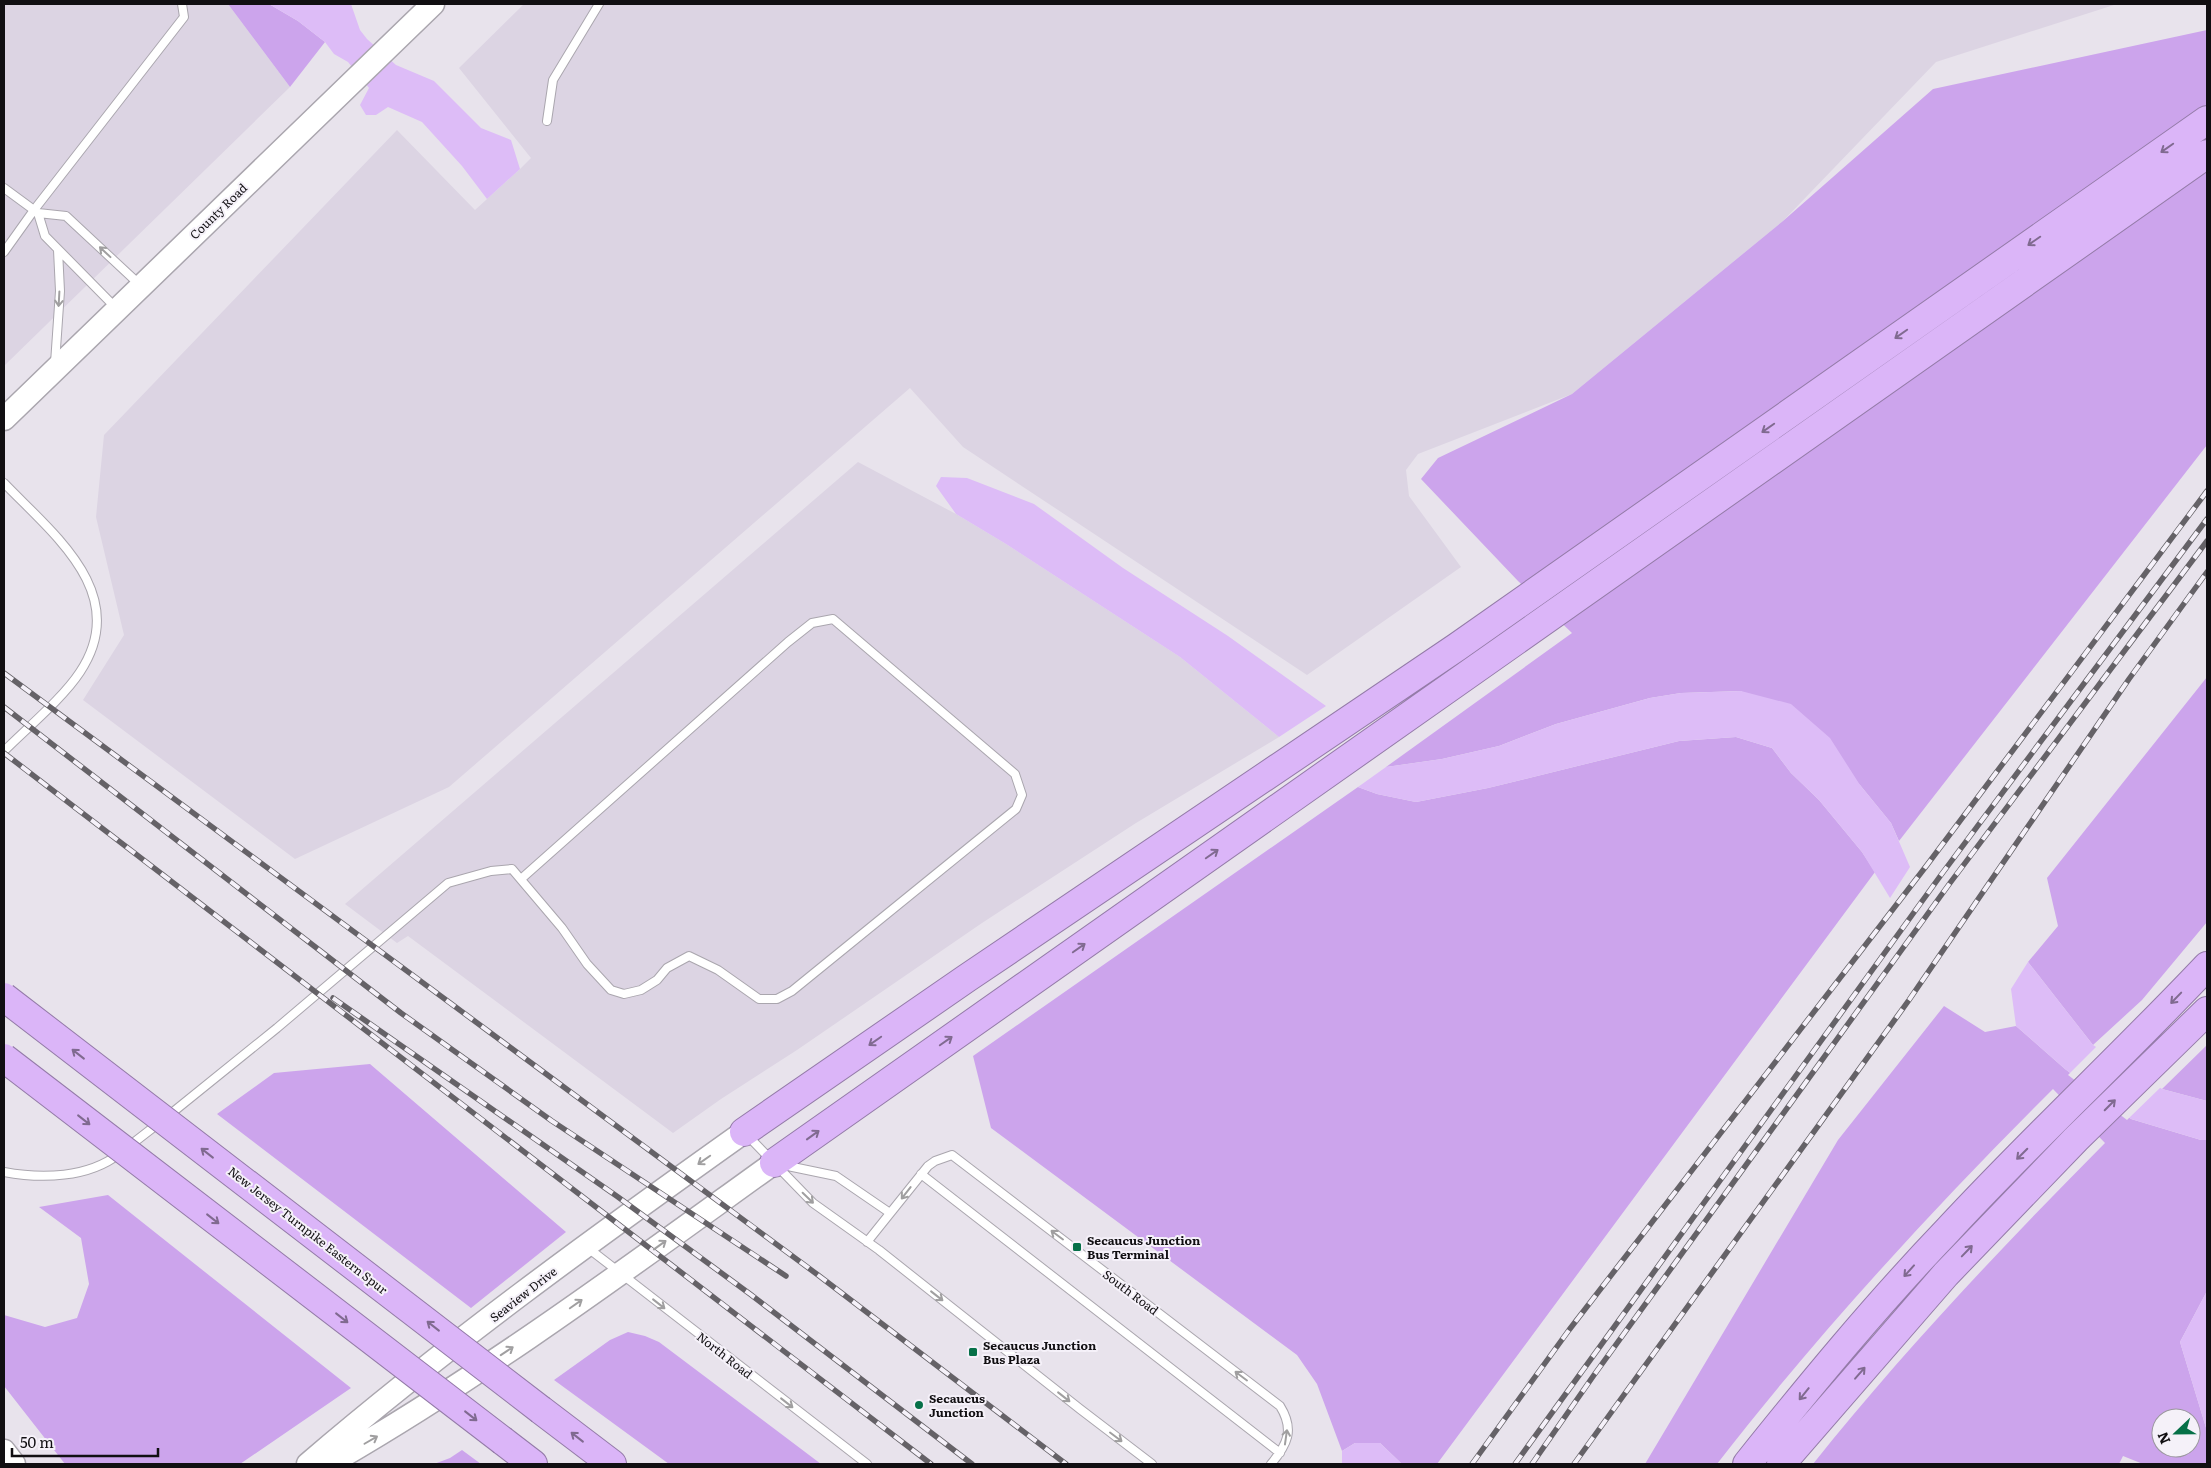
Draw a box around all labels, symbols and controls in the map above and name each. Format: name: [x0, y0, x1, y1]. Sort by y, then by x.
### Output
one-way arrow: [2161, 142, 2175, 153]
street label: County Road: [185, 178, 251, 243]
one-way arrow: [2028, 236, 2042, 246]
one-way arrow: [98, 246, 111, 258]
one-way arrow: [55, 291, 64, 307]
one-way arrow: [1895, 329, 1909, 339]
one-way arrow: [1762, 423, 1776, 433]
one-way arrow: [1205, 849, 1219, 859]
one-way arrow: [1072, 943, 1086, 953]
one-way arrow: [2171, 992, 2183, 1004]
one-way arrow: [868, 1036, 882, 1046]
one-way arrow: [939, 1036, 953, 1046]
one-way arrow: [72, 1048, 85, 1059]
one-way arrow: [2104, 1099, 2117, 1111]
one-way arrow: [77, 1114, 90, 1125]
one-way arrow: [806, 1130, 820, 1140]
one-way arrow: [201, 1147, 214, 1158]
one-way arrow: [2016, 1147, 2028, 1160]
one-way arrow: [697, 1155, 711, 1165]
street label: New Jersey Turnpike Eastern Spur: [224, 1162, 392, 1298]
one-way arrow: [901, 1186, 912, 1199]
one-way arrow: [802, 1192, 814, 1204]
one-way arrow: [206, 1213, 219, 1224]
one-way arrow: [1050, 1230, 1064, 1240]
place label: Secaucus Junction Bus Terminal: [1087, 1231, 1201, 1263]
one-way arrow: [653, 1240, 667, 1250]
marker: Secaucus Junction Bus Terminal: [1071, 1241, 1083, 1253]
one-way arrow: [1961, 1245, 1973, 1257]
street label: Seaview Drive: [486, 1262, 560, 1326]
one-way arrow: [1904, 1264, 1915, 1277]
street label: South Road: [1099, 1265, 1163, 1319]
one-way arrow: [930, 1291, 943, 1302]
one-way arrow: [652, 1298, 665, 1309]
one-way arrow: [569, 1299, 583, 1309]
one-way arrow: [335, 1312, 348, 1323]
one-way arrow: [427, 1321, 440, 1332]
street label: North Road: [693, 1327, 757, 1383]
place label: Secaucus Junction Bus Plaza: [983, 1336, 1097, 1368]
one-way arrow: [500, 1346, 514, 1356]
marker: Secaucus Junction Bus Plaza: [967, 1346, 979, 1358]
one-way arrow: [1854, 1366, 1865, 1379]
one-way arrow: [1235, 1371, 1248, 1382]
one-way arrow: [1798, 1387, 1809, 1400]
place label: Secaucus Junction: [929, 1389, 985, 1421]
one-way arrow: [1057, 1392, 1070, 1403]
one-way arrow: [780, 1398, 794, 1408]
marker: Secaucus Junction: [913, 1399, 925, 1411]
north arrow: [2151, 1408, 2201, 1458]
one-way arrow: [464, 1411, 477, 1422]
scale bar: [12, 1426, 159, 1458]
one-way arrow: [1281, 1429, 1291, 1445]
text: N: [2151, 1429, 2174, 1447]
text: 50 m: [20, 1430, 54, 1453]
one-way arrow: [570, 1432, 583, 1443]
one-way arrow: [1109, 1432, 1123, 1442]
one-way arrow: [363, 1434, 378, 1444]

